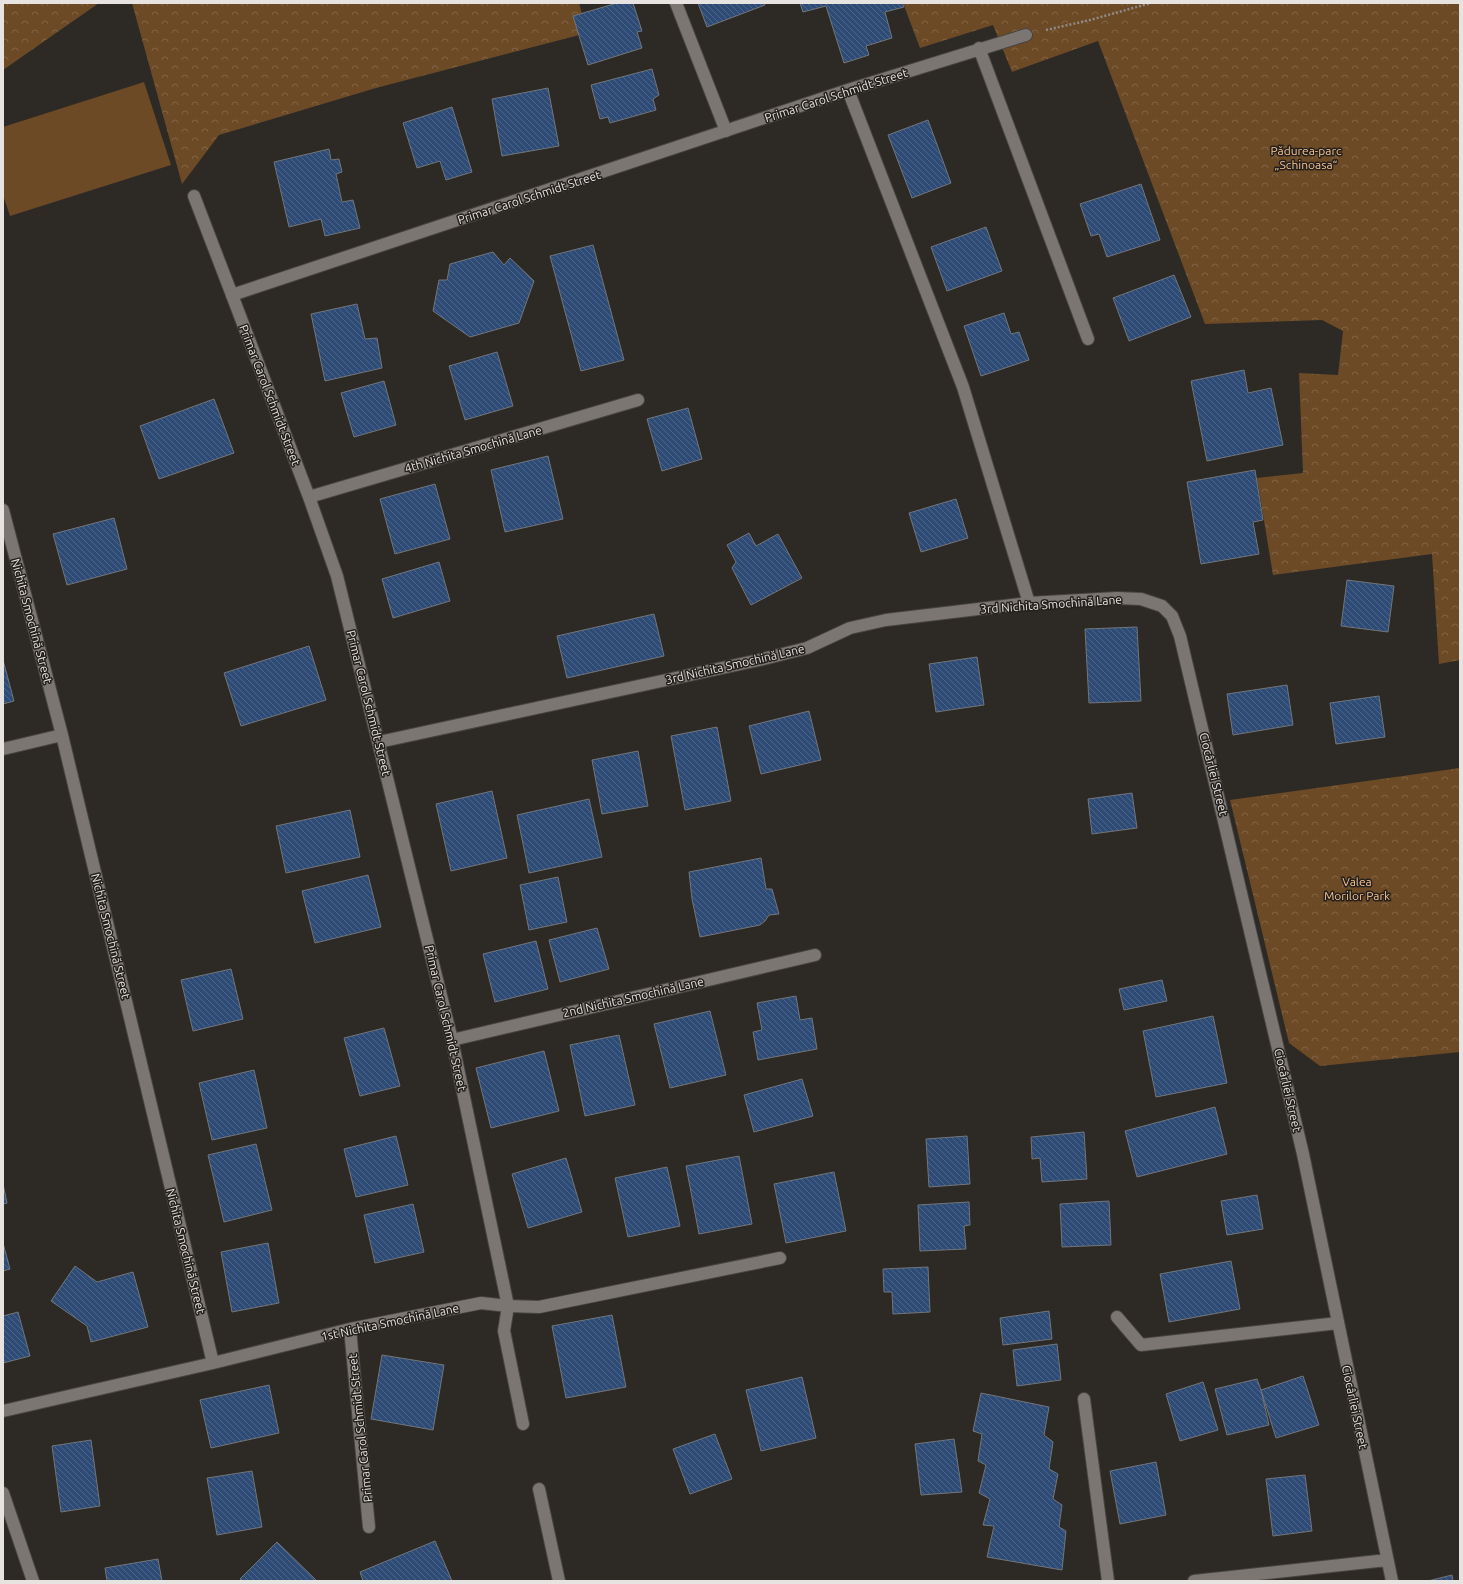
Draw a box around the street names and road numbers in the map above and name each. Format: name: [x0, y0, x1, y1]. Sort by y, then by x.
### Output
street label: Primar Carol Schmidt Street: [763, 66, 909, 124]
street label: Primar Carol Schmidt Street: [456, 168, 602, 226]
street label: Primar Carol Schmidt Street: [237, 323, 303, 467]
street label: 4th Nichita Smochină Lane: [403, 423, 543, 475]
street label: Nichita Smochină Street: [9, 557, 55, 685]
street label: 3rd Nichita Smochină Lane: [980, 593, 1122, 615]
street label: Primar Carol Schmidt Street: [345, 629, 393, 777]
street label: 3rd Nichita Smochină Lane: [664, 642, 806, 686]
street label: Ciocârliei Street: [1197, 731, 1231, 817]
street label: Nichita Smochină Street: [89, 872, 133, 1000]
street label: Primar Carol Schmidt Street: [423, 944, 469, 1093]
street label: 2nd Nichita Smochină Lane: [561, 974, 705, 1020]
street label: Ciocârliei Street: [1272, 1047, 1304, 1133]
street label: Nichita Smochină Street: [164, 1187, 208, 1315]
street label: 1st Nichita Smochină Lane: [320, 1301, 460, 1343]
street label: Primar Carol Schmidt Street: [346, 1353, 374, 1503]
street label: Ciocârliei Street: [1340, 1364, 1370, 1450]

